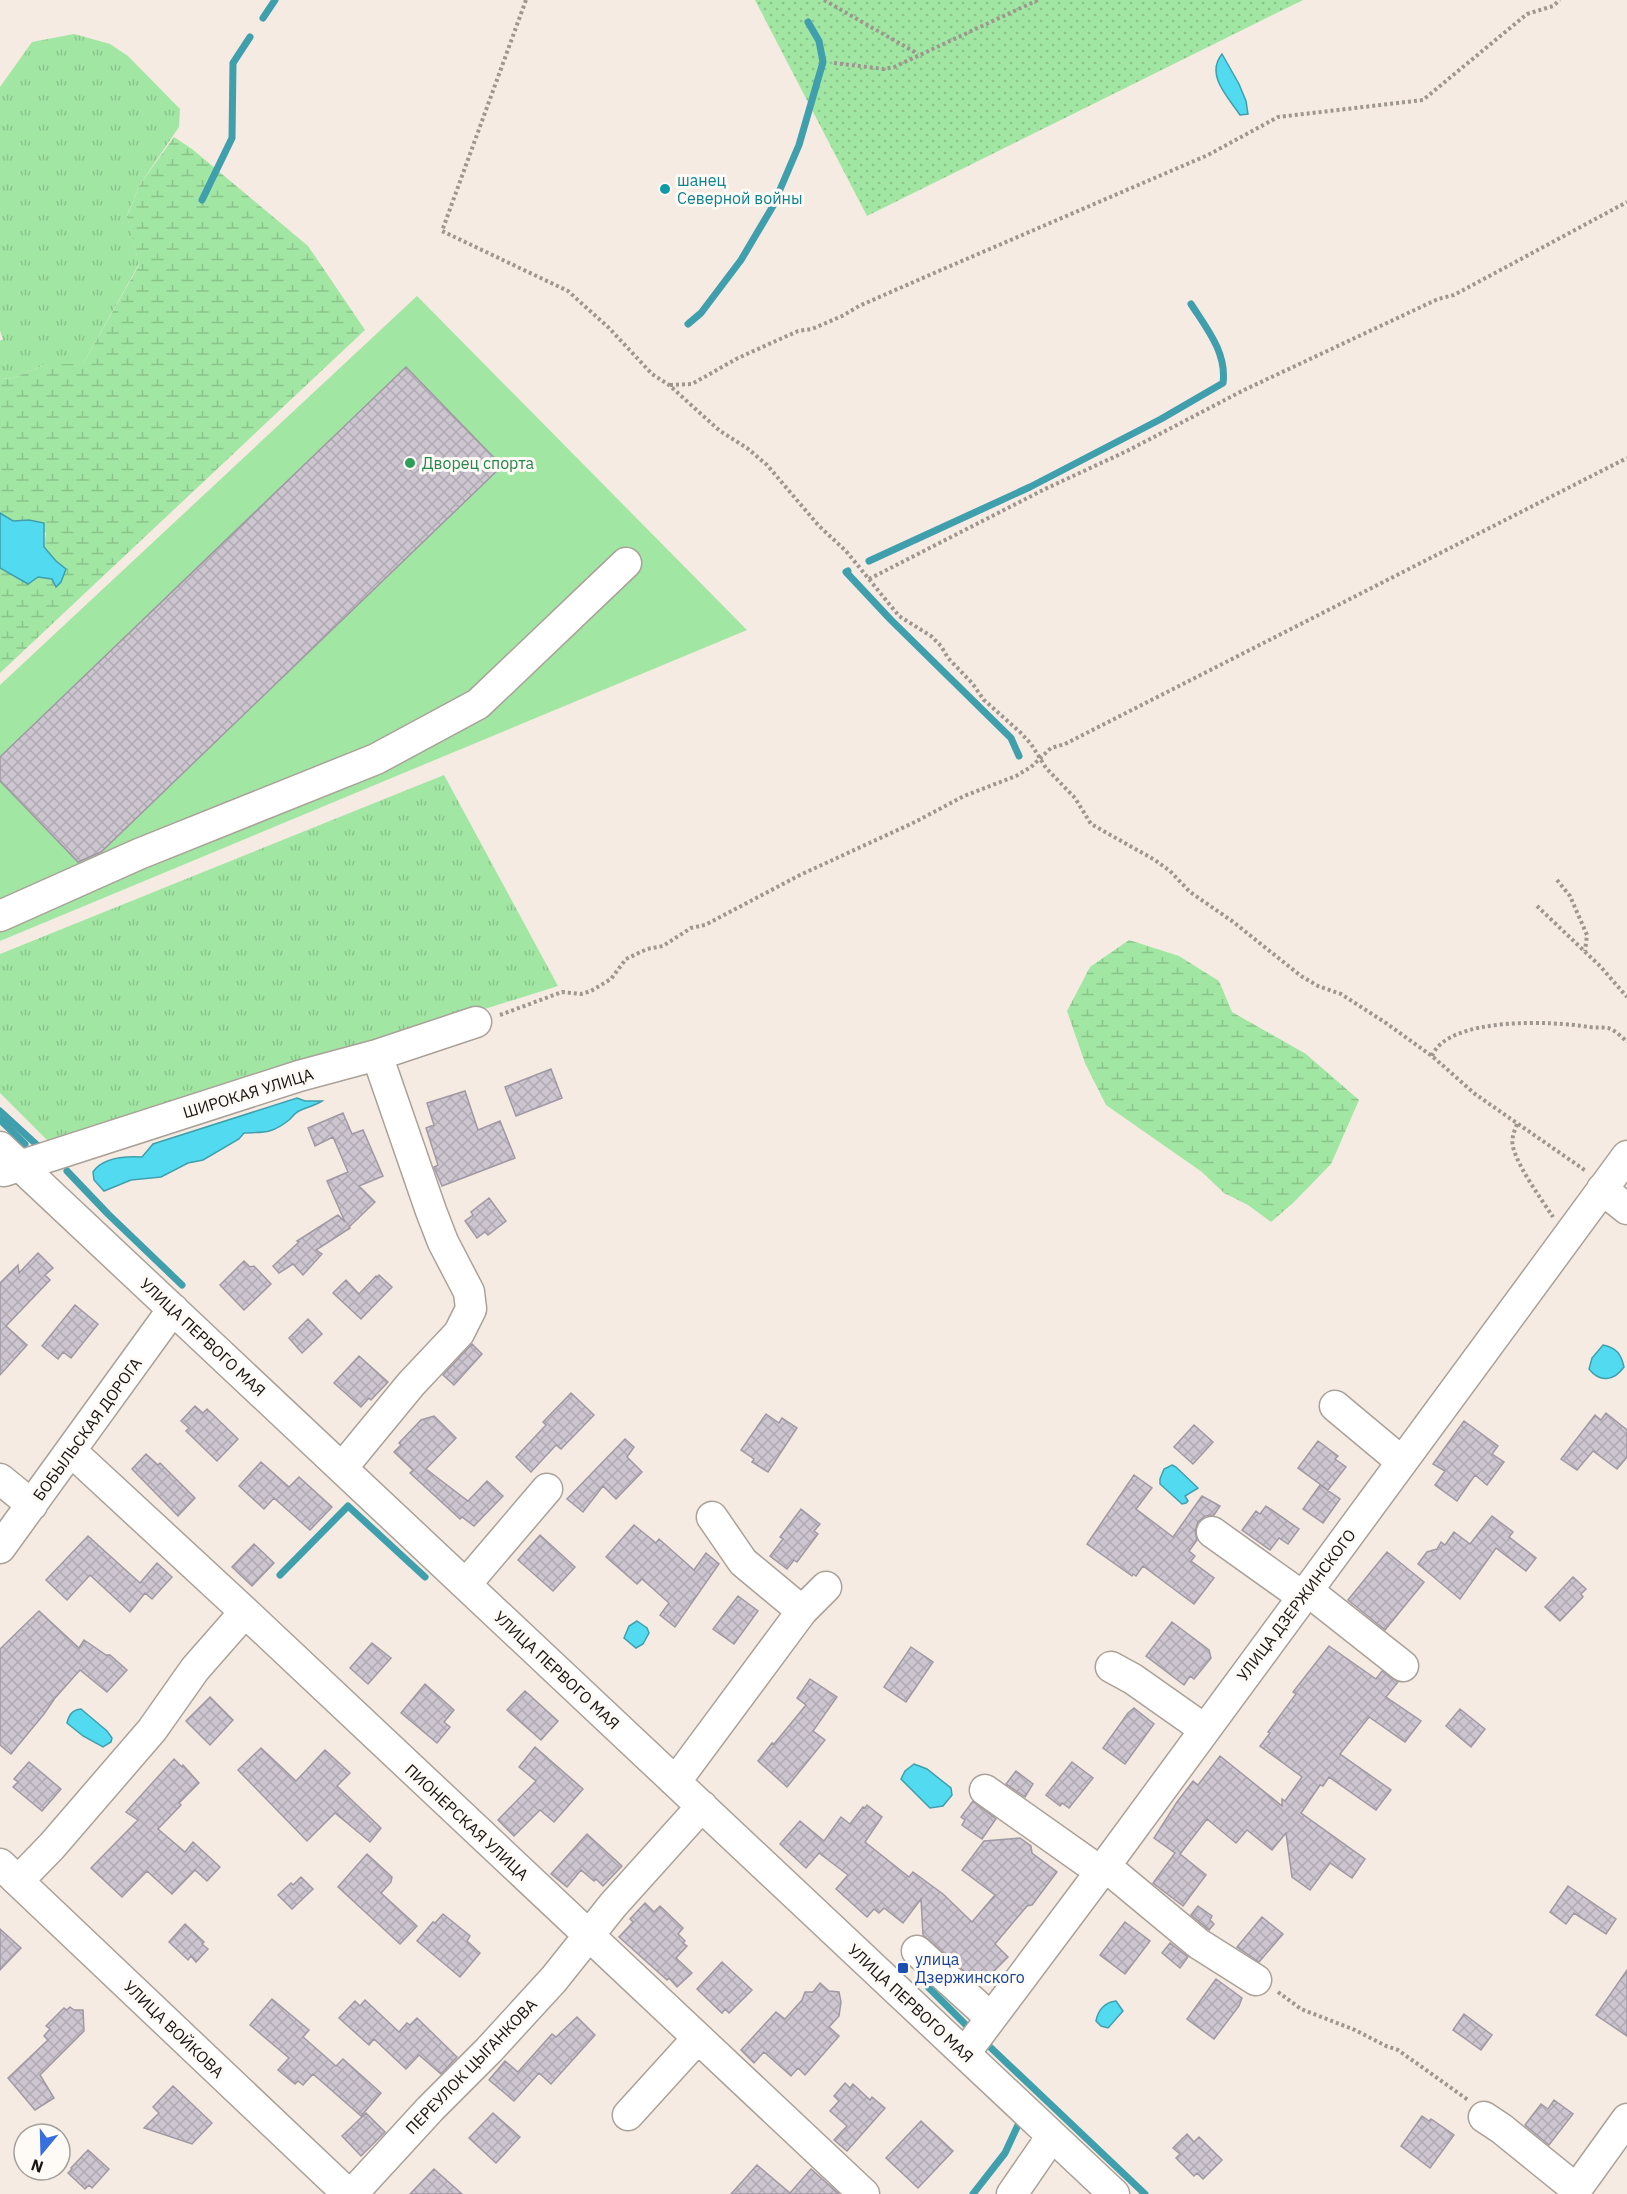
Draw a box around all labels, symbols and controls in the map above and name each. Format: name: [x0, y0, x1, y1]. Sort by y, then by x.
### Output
place label: шанец Северной войны: [677, 170, 803, 208]
marker: шанец Северной войны: [658, 182, 672, 196]
place label: Дворец спорта: [422, 453, 535, 473]
marker: Дворец спорта: [403, 456, 417, 470]
street label: ШИРОКАЯ УЛИЦА: [180, 1064, 316, 1122]
street label: УЛИЦА ПЕРВОГО МАЯ: [136, 1274, 270, 1400]
street label: БОБЫЛЬСКАЯ ДОРОГА: [28, 1354, 146, 1504]
street label: УЛИЦА ДЗЕРЖИНСКОГО: [1232, 1525, 1360, 1685]
street label: УЛИЦА ПЕРВОГО МАЯ: [490, 1607, 624, 1733]
street label: ПИОНЕРСКАЯ УЛИЦА: [401, 1760, 533, 1884]
street label: УЛИЦА ПЕРВОГО МАЯ: [844, 1940, 978, 2066]
place label: улица Дзержинского: [915, 1949, 1025, 1987]
marker: улица Дзержинского: [896, 1961, 910, 1975]
street label: УЛИЦА ВОЙКОВА: [120, 1976, 228, 2082]
street label: ПЕРЕУЛОК ЦЫГАНКОВА: [401, 1994, 541, 2138]
north arrow: [12, 2122, 72, 2182]
text: N: [28, 2155, 46, 2178]

